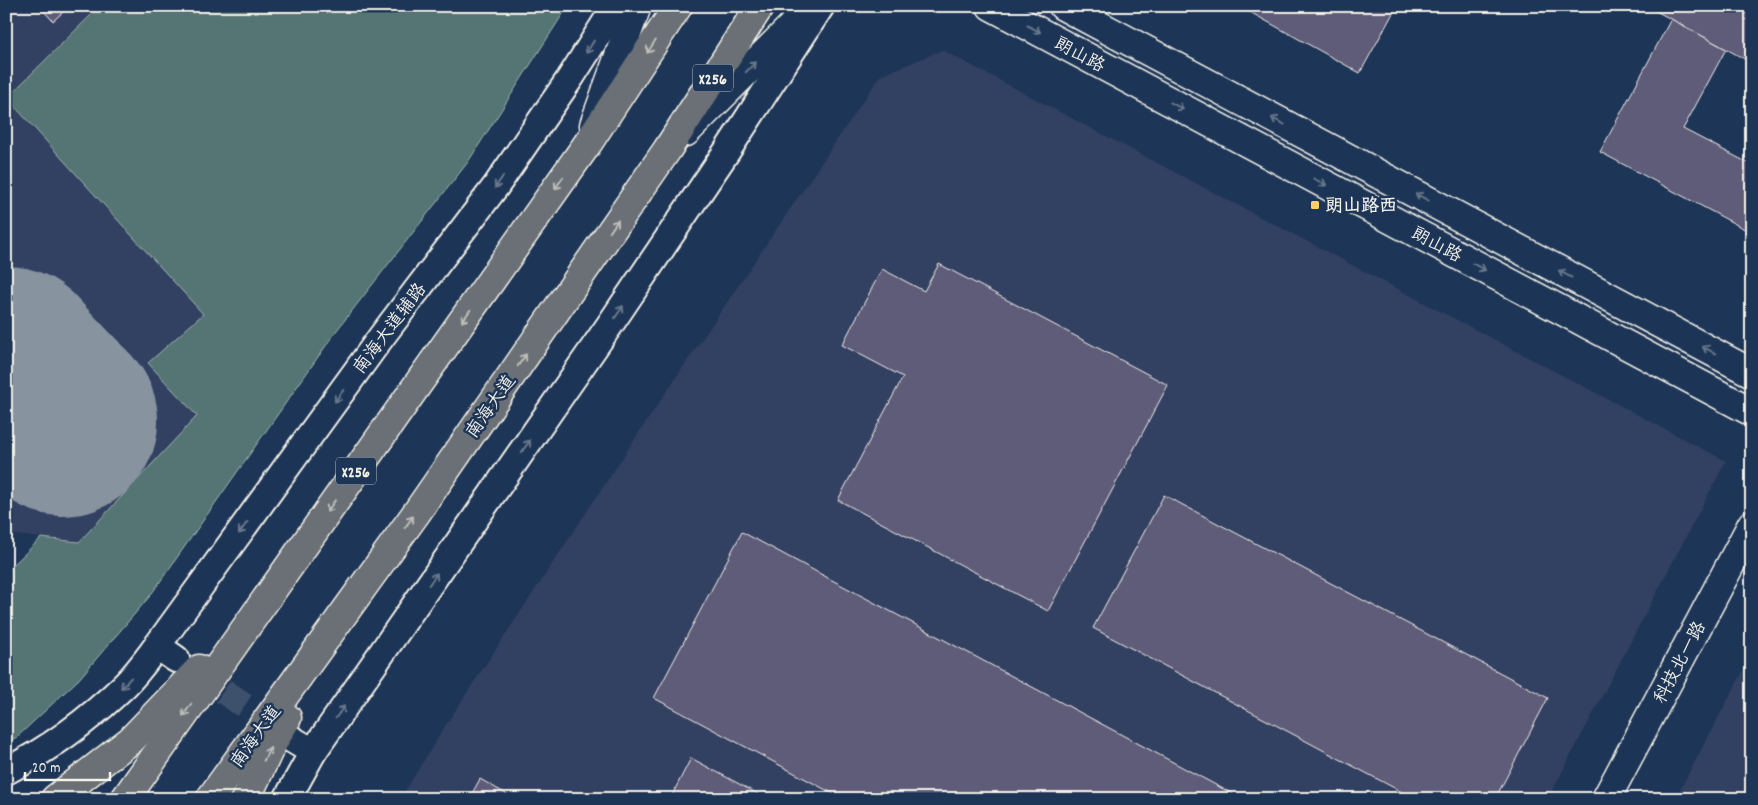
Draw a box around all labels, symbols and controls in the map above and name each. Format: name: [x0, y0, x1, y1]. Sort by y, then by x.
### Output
one-way arrow: [1026, 24, 1041, 34]
street label: 朗山路: [1049, 32, 1109, 80]
one-way arrow: [585, 40, 595, 54]
one-way arrow: [646, 40, 657, 54]
one-way arrow: [745, 60, 757, 73]
road number: X256: [693, 64, 733, 92]
one-way arrow: [1169, 101, 1184, 111]
one-way arrow: [1271, 116, 1286, 126]
one-way arrow: [494, 175, 504, 189]
one-way arrow: [554, 176, 565, 189]
one-way arrow: [1313, 177, 1328, 187]
one-way arrow: [1415, 192, 1430, 201]
place label: 朗山路西: [1325, 195, 1397, 220]
marker: 朗山路西: [1309, 199, 1321, 211]
one-way arrow: [609, 219, 619, 233]
street label: 朗山路: [1406, 222, 1466, 270]
one-way arrow: [1472, 262, 1486, 272]
one-way arrow: [1558, 269, 1573, 279]
street label: 南海大道辅路: [349, 279, 433, 380]
one-way arrow: [614, 305, 624, 319]
one-way arrow: [461, 309, 471, 323]
one-way arrow: [1701, 345, 1716, 355]
one-way arrow: [517, 353, 527, 367]
street label: 南海大道: [461, 371, 523, 444]
one-way arrow: [334, 389, 344, 403]
one-way arrow: [521, 439, 531, 453]
road number: X256: [336, 458, 376, 484]
one-way arrow: [326, 499, 336, 513]
one-way arrow: [404, 515, 414, 529]
one-way arrow: [238, 521, 248, 535]
one-way arrow: [428, 572, 438, 586]
street label: 科技北一路: [1649, 618, 1713, 709]
one-way arrow: [120, 677, 132, 689]
street label: 南海大道: [226, 701, 288, 774]
one-way arrow: [182, 703, 192, 717]
one-way arrow: [335, 706, 345, 720]
one-way arrow: [262, 747, 272, 762]
scale bar: [25, 750, 110, 782]
text: 20 m: [32, 758, 60, 780]

